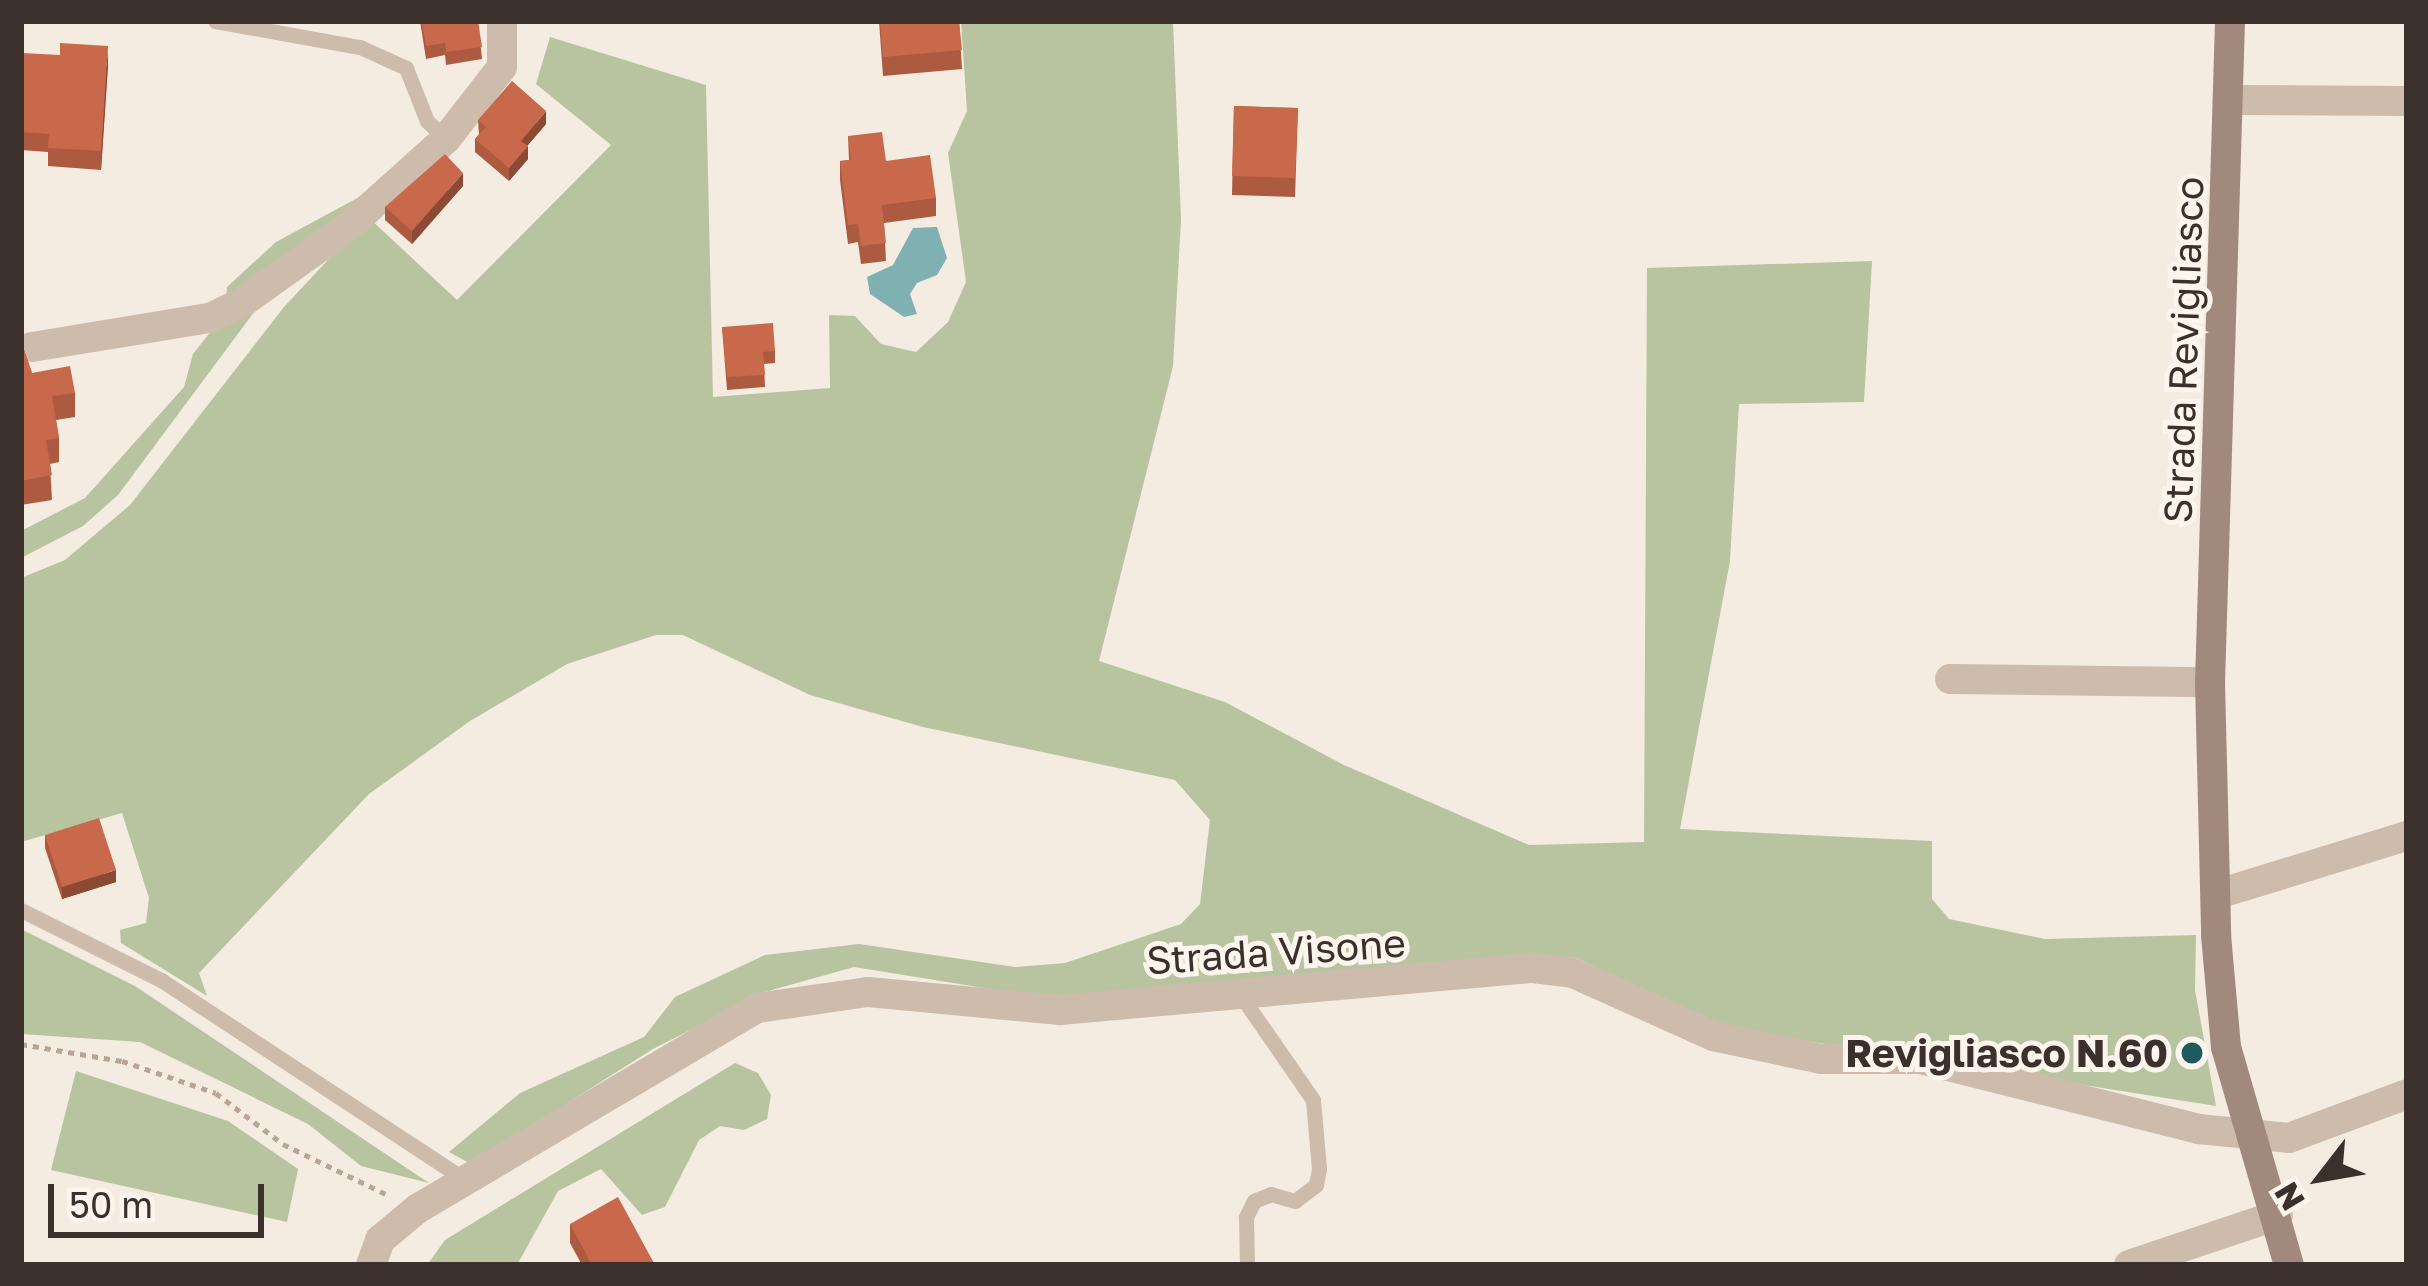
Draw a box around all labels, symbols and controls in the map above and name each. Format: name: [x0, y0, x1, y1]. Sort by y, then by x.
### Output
street label: Strada Revigliasco: [2155, 176, 2213, 524]
street label: Strada Visone: [1145, 920, 1407, 984]
place label: Revigliasco N.60: [1845, 1030, 2168, 1076]
marker: Revigliasco N.60: [2179, 1040, 2205, 1066]
north arrow: [2260, 1118, 2380, 1238]
scale bar: [54, 1160, 270, 1234]
text: N: [2266, 1176, 2312, 1218]
text: 50 m: [69, 1183, 153, 1226]

